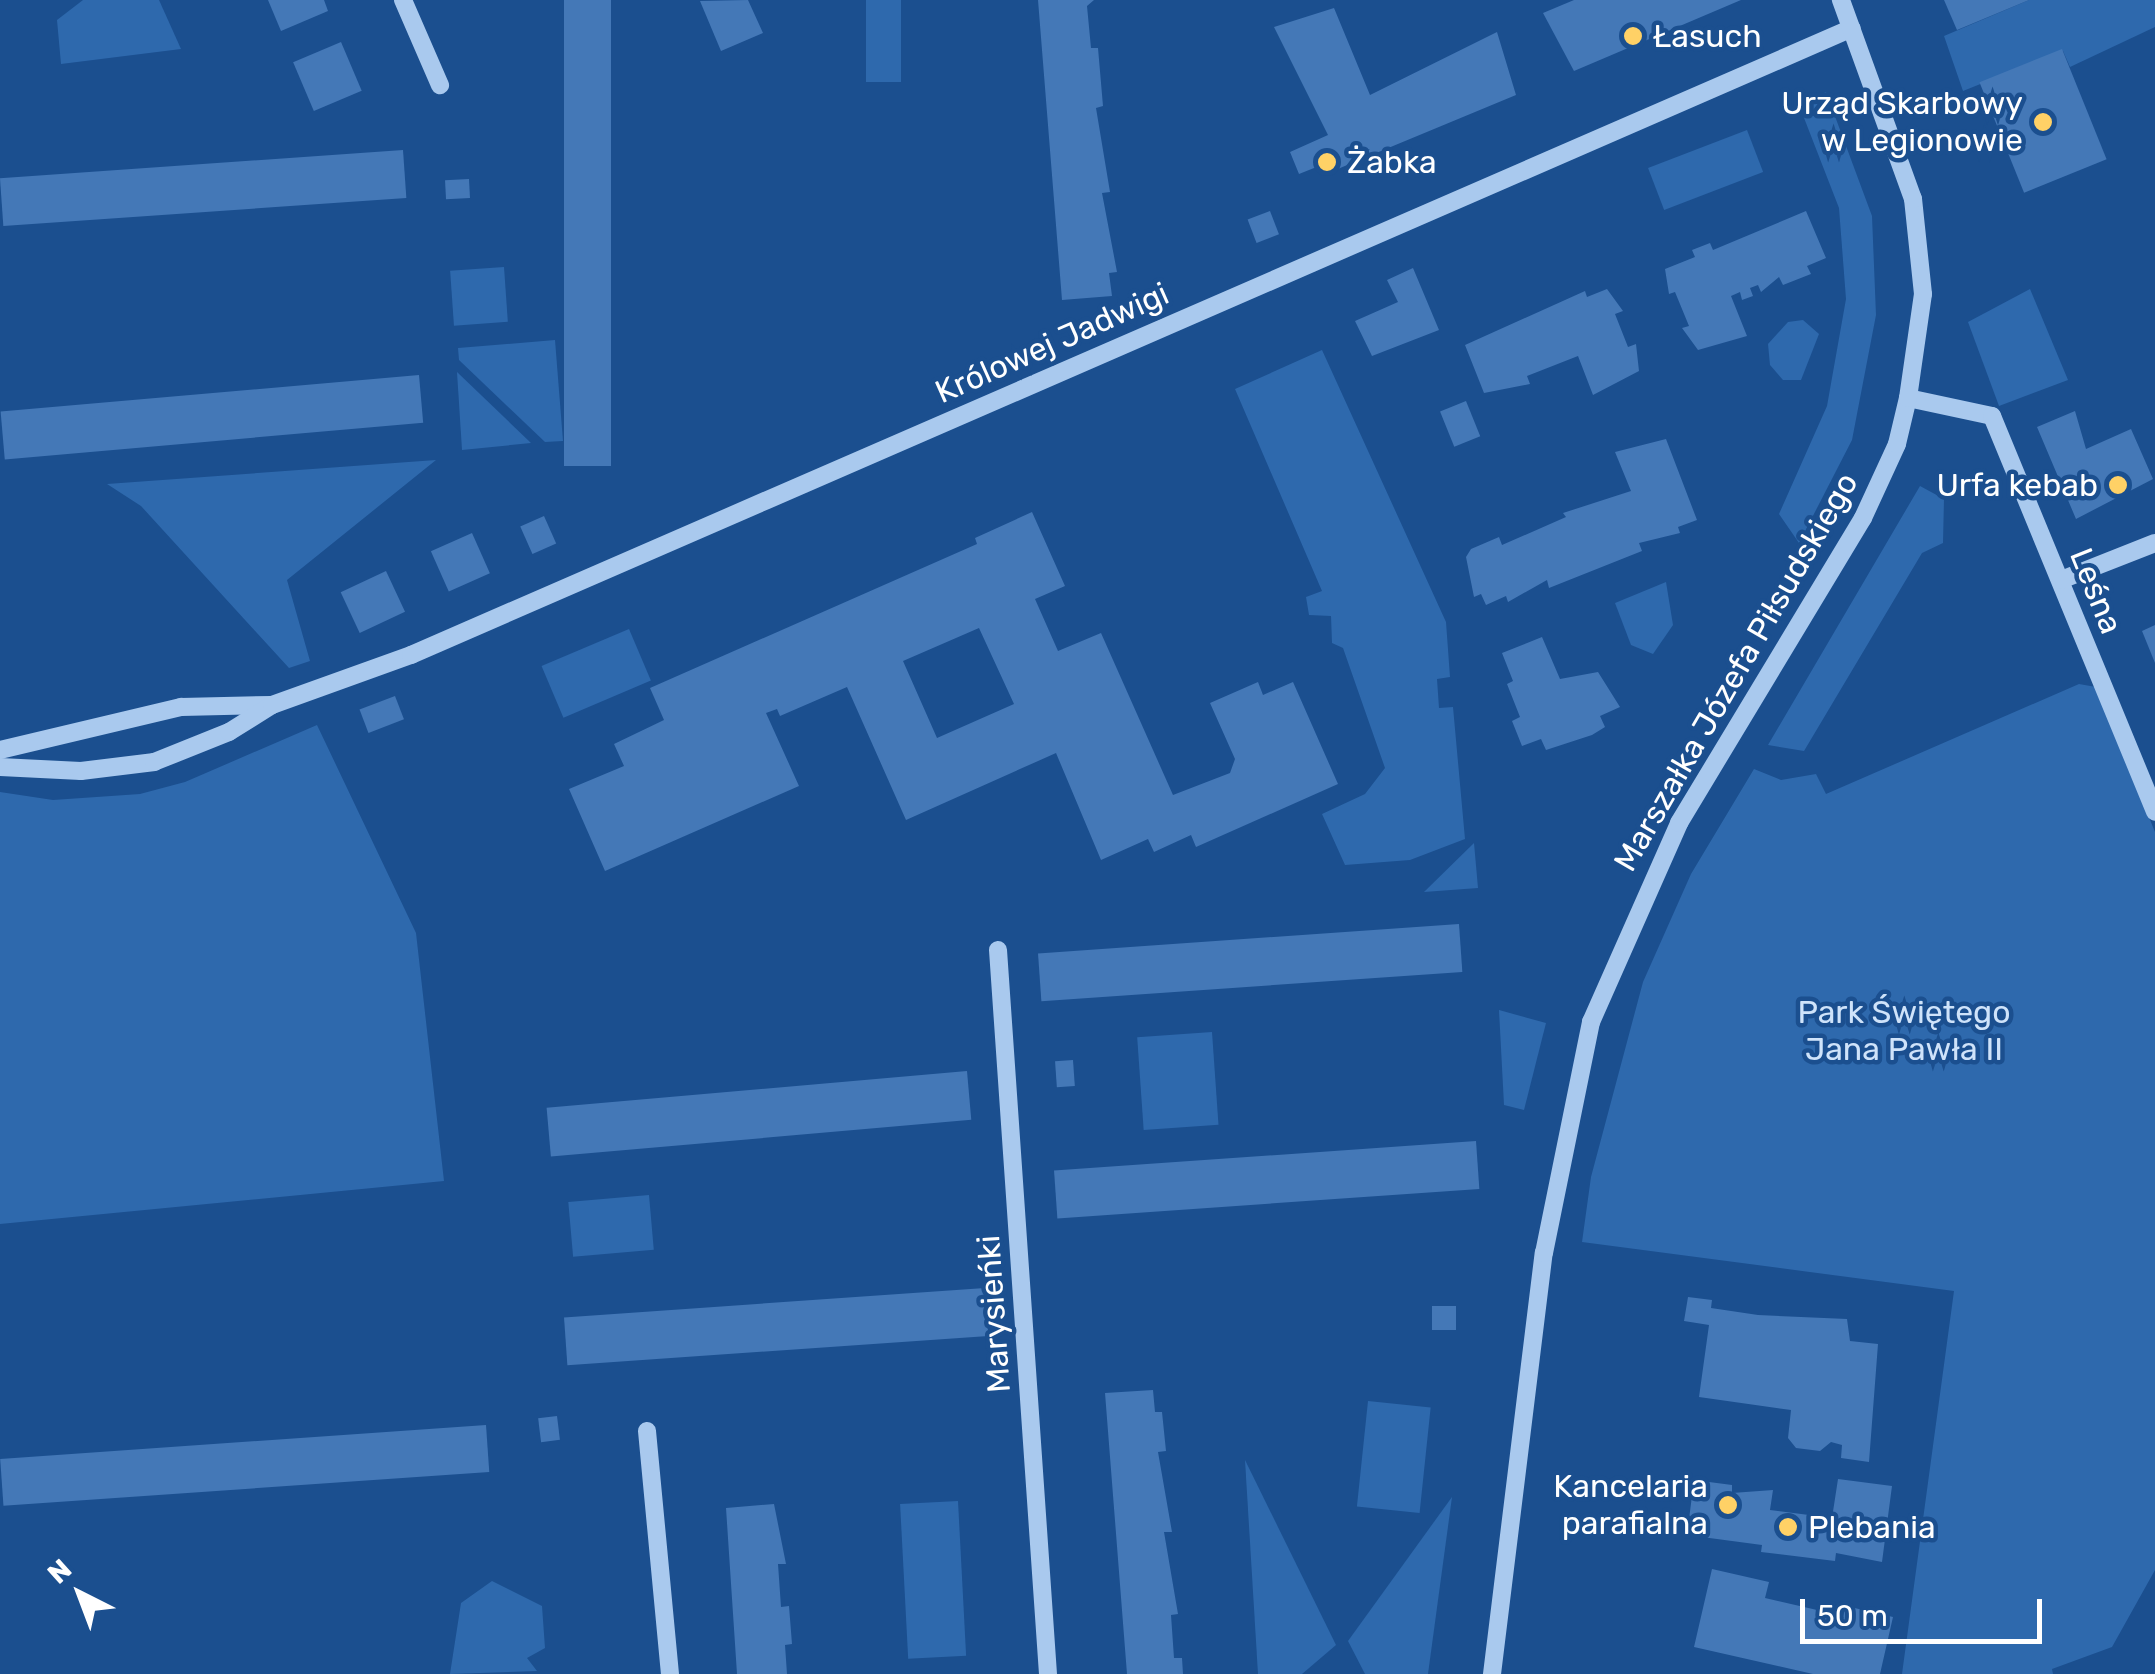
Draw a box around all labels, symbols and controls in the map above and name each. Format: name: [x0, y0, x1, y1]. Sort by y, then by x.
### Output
place label: Łasuch: [1653, 17, 1762, 55]
marker: Łasuch: [1622, 25, 1644, 47]
place label: Urząd Skarbowy w Legionowie: [1781, 85, 2023, 160]
marker: Urząd Skarbowy w Legionowie: [2032, 111, 2054, 133]
place label: Żabka: [1347, 143, 1437, 181]
marker: Żabka: [1316, 151, 1338, 173]
street label: Królowej Jadwigi: [929, 274, 1175, 412]
street label: Marszałka Józefa Piłsudskiego: [1606, 466, 1866, 878]
place label: Urfa kebab: [1936, 466, 2098, 504]
marker: Urfa kebab: [2107, 474, 2129, 496]
street label: Leśna: [2062, 543, 2130, 639]
park label: Park Świętego Jana Pawła II: [1797, 994, 2011, 1069]
street label: Marysieńki: [969, 1234, 1019, 1394]
place label: Kancelaria parafialna: [1553, 1468, 1708, 1543]
marker: Kancelaria parafialna: [1717, 1494, 1739, 1516]
place label: Plebania: [1808, 1508, 1936, 1546]
marker: Plebania: [1777, 1516, 1799, 1538]
north arrow: [30, 1544, 130, 1644]
text: N: [41, 1552, 78, 1590]
scale bar: [1805, 1579, 2048, 1641]
text: 50 m: [1817, 1598, 1888, 1634]

